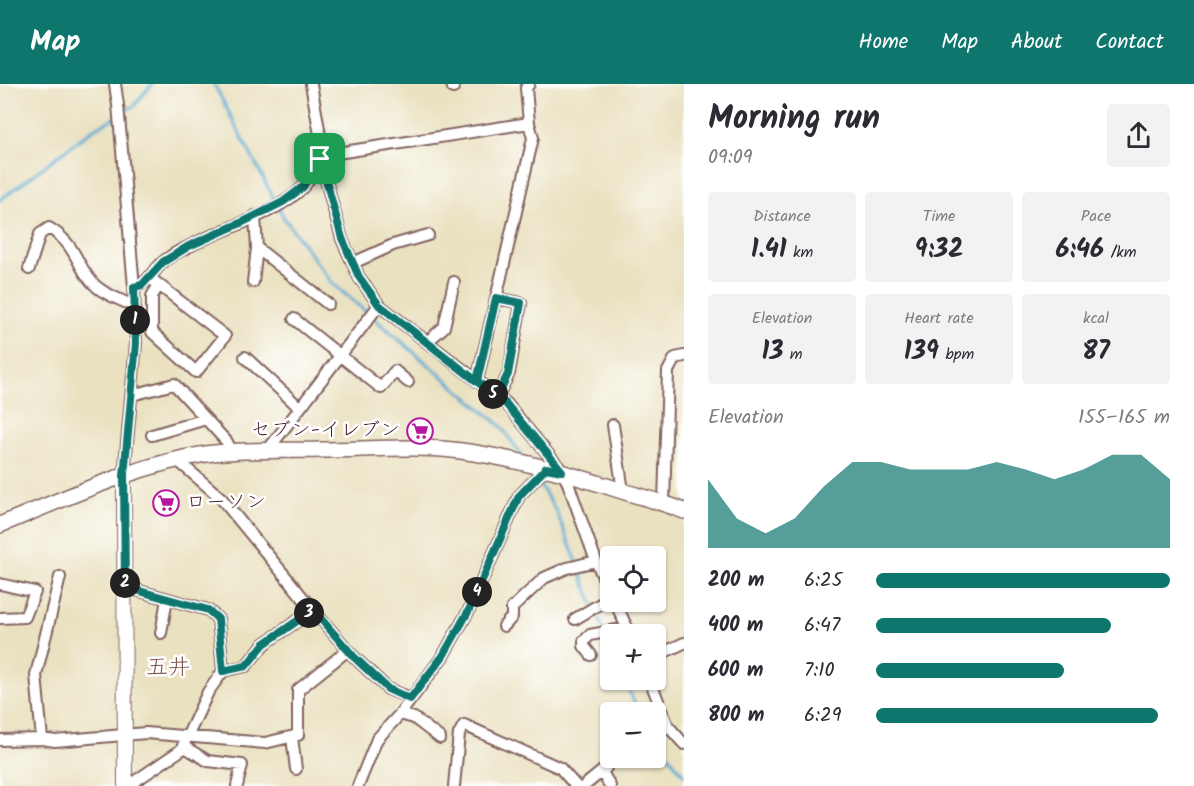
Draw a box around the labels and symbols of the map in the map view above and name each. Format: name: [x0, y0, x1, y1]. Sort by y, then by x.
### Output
pin: [294, 133, 345, 184]
pin: 1: [120, 305, 150, 335]
pin: 5: [478, 379, 508, 409]
place label: セブン-イレブン: [251, 415, 400, 447]
supermarket icon: セブン-イレブン: [405, 416, 435, 446]
place label: ローソン: [186, 487, 266, 519]
supermarket icon: ローソン: [151, 488, 181, 518]
pin: 2: [110, 568, 140, 598]
pin: 4: [462, 577, 492, 607]
pin: 3: [294, 598, 324, 628]
district label: 五井: [146, 651, 190, 686]

